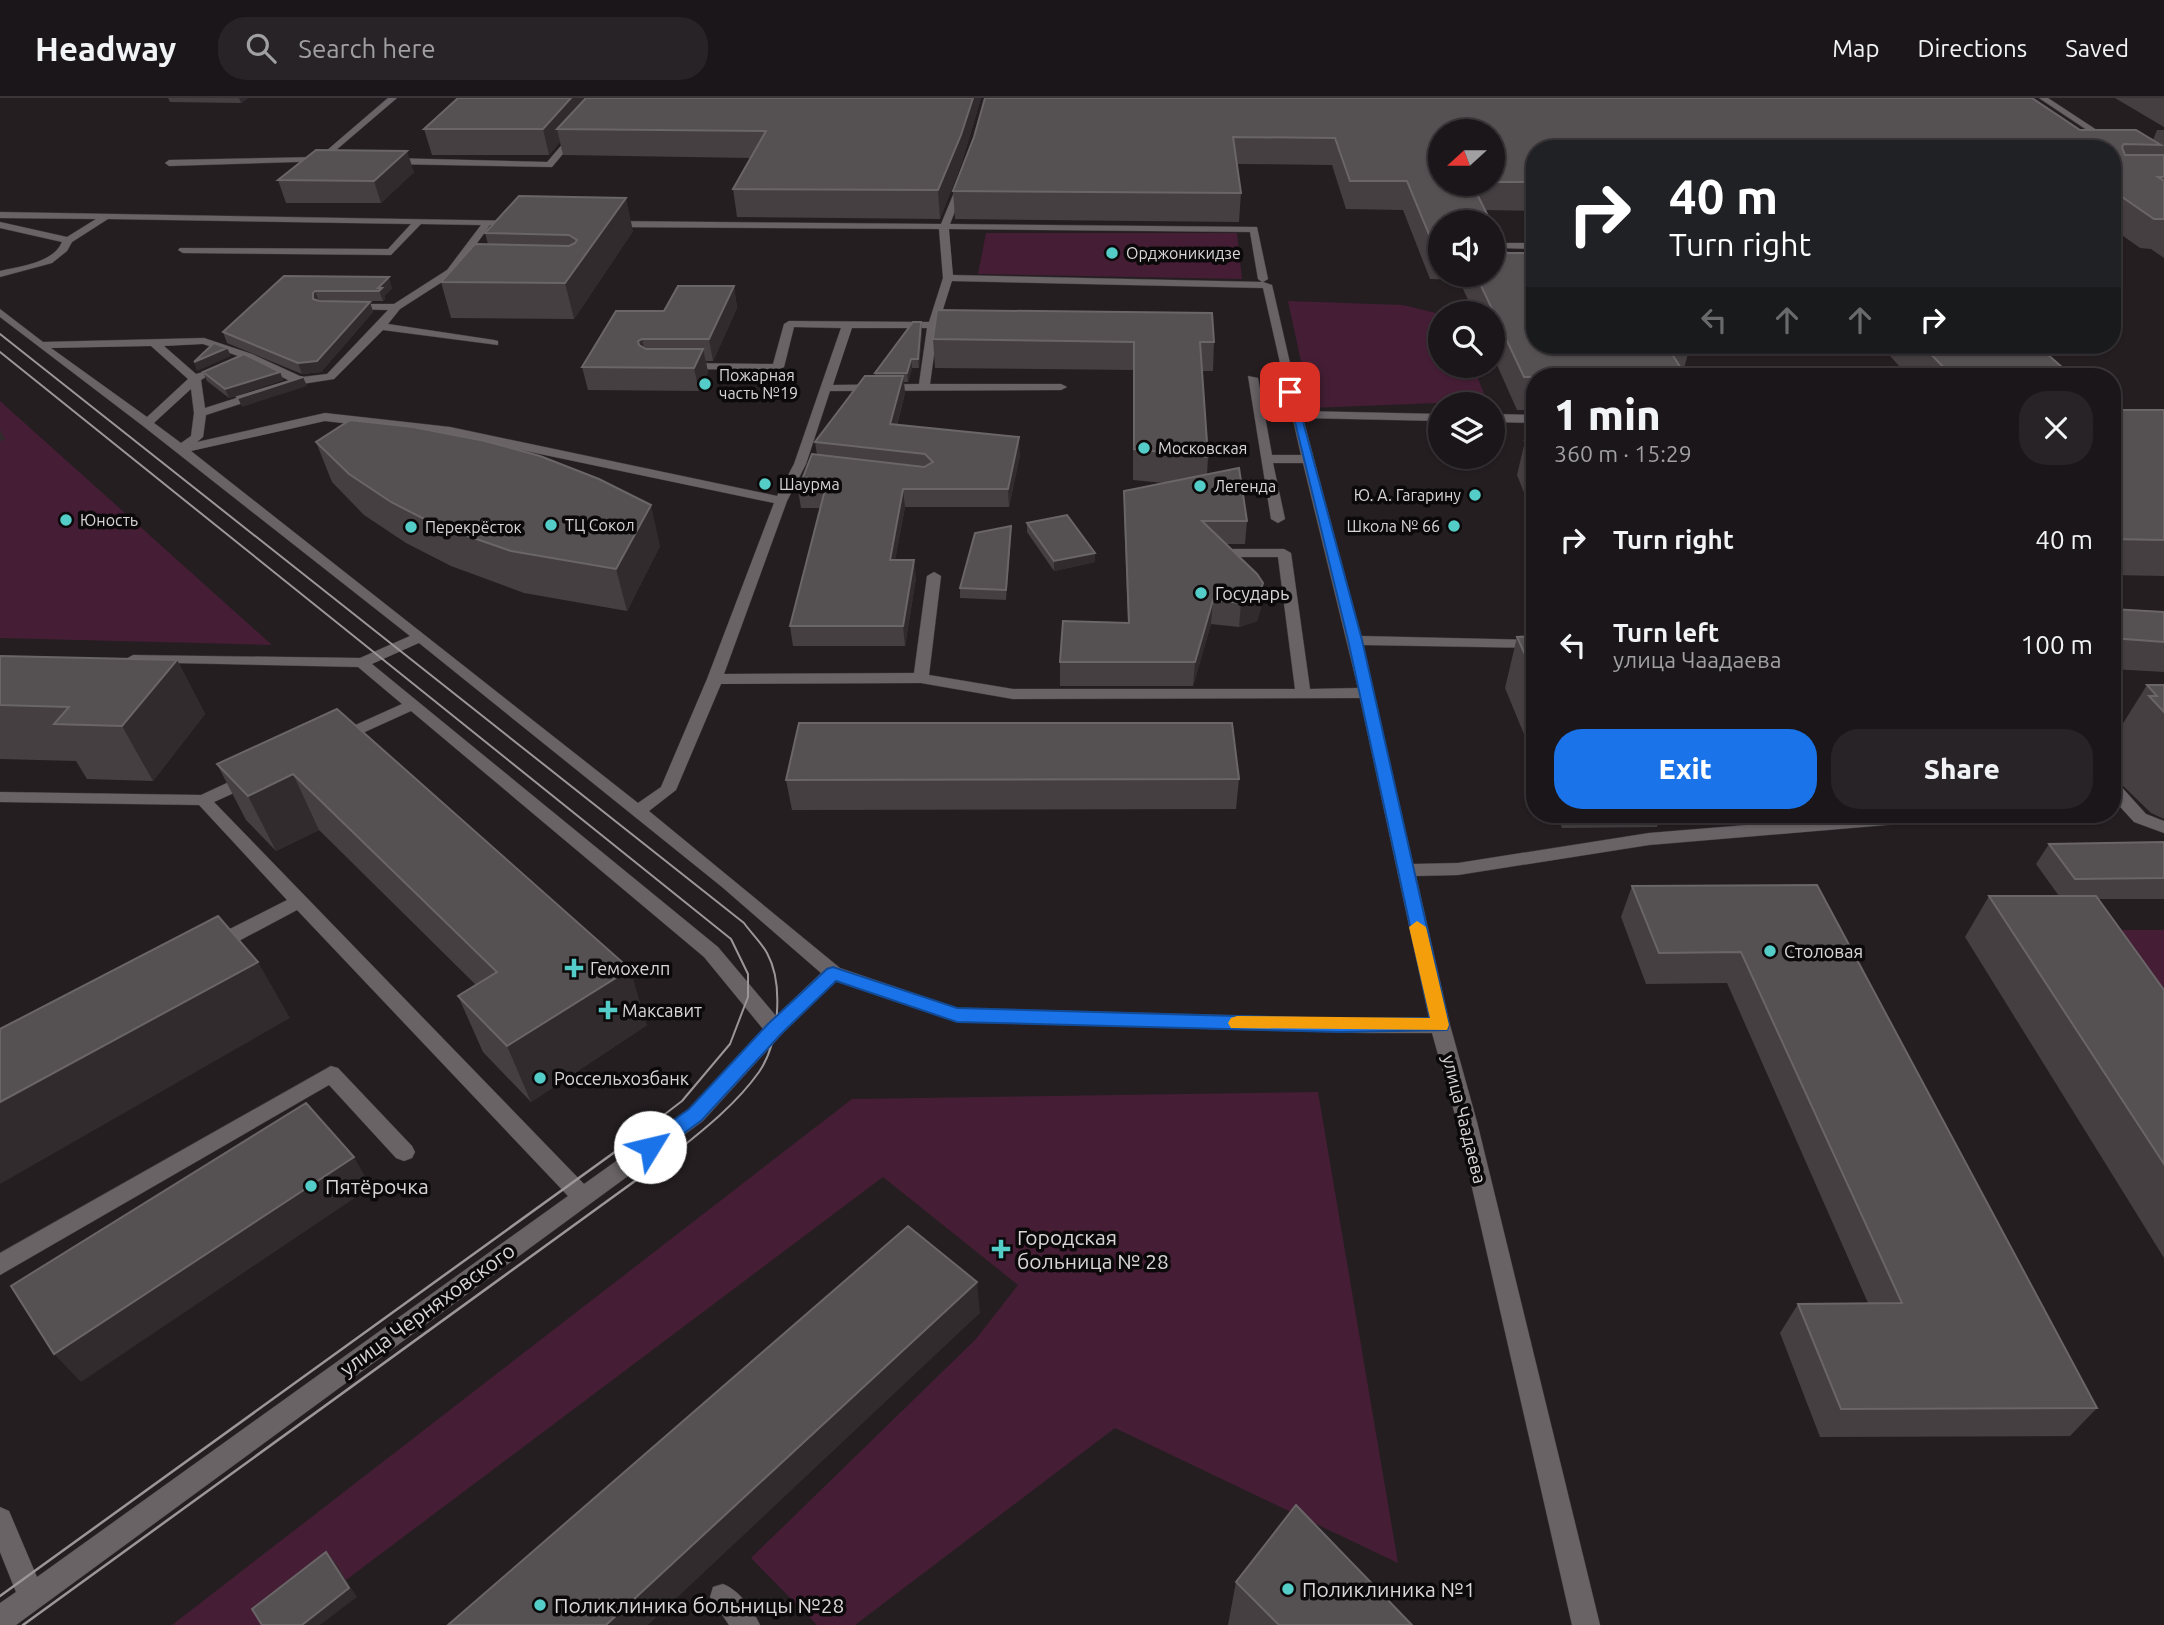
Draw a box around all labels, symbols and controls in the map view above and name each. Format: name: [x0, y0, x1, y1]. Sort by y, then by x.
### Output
search box: [218, 17, 708, 80]
icon: search: [242, 29, 280, 67]
text: Headway: [35, 30, 176, 67]
text: Search here: [298, 34, 436, 63]
text: Map: [1832, 35, 1879, 62]
text: Directions: [1917, 35, 2027, 62]
text: Saved: [2065, 35, 2129, 62]
north arrow: [1428, 119, 1505, 196]
map controls: [1428, 119, 1505, 469]
icon: right: [1554, 168, 1645, 259]
text: 40 m: [1669, 168, 1778, 223]
button: sound: [1428, 210, 1505, 287]
text: Turn right: [1669, 226, 1811, 262]
place label: Орджоникидзе: [1126, 244, 1241, 262]
marker: Орджоникидзе: [1104, 245, 1120, 261]
button: search: [1428, 301, 1505, 378]
icon: left: [1695, 301, 1733, 339]
icon: ahead: [1768, 301, 1806, 339]
icon: ahead: [1841, 301, 1879, 339]
icon: right: [1914, 301, 1952, 339]
pin: [1260, 362, 1320, 422]
place label: Пожарная часть №19: [719, 366, 798, 402]
icon: arrive: [1271, 373, 1309, 411]
marker: Пожарная часть №19: [697, 376, 713, 392]
text: 1 min: [1554, 391, 1661, 438]
button: close: [2019, 391, 2093, 465]
button: layers: [1428, 392, 1505, 469]
place label: Московская: [1158, 439, 1247, 457]
marker: Московская: [1136, 440, 1152, 456]
text: 360 m · 15:29: [1554, 441, 1692, 466]
place label: Шаурма: [779, 475, 840, 493]
marker: Шаурма: [757, 476, 773, 492]
place label: Легенда: [1214, 477, 1276, 495]
marker: Легенда: [1192, 478, 1208, 494]
place label: Ю. А. Гагарину: [1354, 486, 1461, 504]
marker: Ю. А. Гагарину: [1467, 487, 1483, 503]
place label: Юность: [80, 511, 138, 529]
marker: Юность: [58, 512, 74, 528]
place label: ТЦ Сокол: [565, 516, 635, 534]
marker: ТЦ Сокол: [543, 517, 559, 533]
place label: Школа № 66: [1347, 517, 1440, 535]
place label: Перекрёсток: [425, 518, 522, 536]
marker: Школа № 66: [1446, 518, 1462, 534]
marker: Перекрёсток: [403, 519, 419, 535]
icon: right: [1554, 521, 1592, 559]
text: Turn right: [1613, 525, 1734, 554]
text: 40 m: [2035, 525, 2093, 554]
place label: Государь: [1215, 583, 1289, 603]
marker: Государь: [1193, 585, 1209, 601]
text: Turn left: [1613, 618, 1719, 647]
icon: left: [1554, 626, 1592, 664]
text: 100 m: [2021, 630, 2093, 659]
text: улица Чаадаева: [1613, 647, 1782, 672]
button: Exit: [1554, 729, 1817, 809]
button: Share: [1831, 729, 2093, 809]
place label: Столовая: [1784, 941, 1863, 961]
marker: Столовая: [1762, 943, 1778, 959]
marker: Гемохелп: [564, 958, 584, 978]
place label: Гемохелп: [590, 958, 670, 978]
place label: Максавит: [622, 1000, 702, 1020]
marker: Максавит: [600, 1002, 616, 1018]
street label: улица Чаадаева: [1439, 1053, 1491, 1185]
place label: Россельхозбанк: [554, 1068, 689, 1088]
marker: Россельхозбанк: [532, 1070, 548, 1086]
position arrow: [613, 1110, 687, 1184]
place label: Пятёрочка: [325, 1174, 429, 1198]
marker: Пятёрочка: [303, 1178, 319, 1194]
place label: Городская больница № 28: [1017, 1225, 1169, 1273]
street label: улица Черняховского: [335, 1238, 519, 1380]
marker: Городская больница № 28: [991, 1239, 1011, 1259]
place label: Поликлиника №1: [1302, 1577, 1476, 1601]
marker: Поликлиника №1: [1280, 1581, 1296, 1597]
place label: Поликлиника больницы №28: [554, 1593, 844, 1617]
marker: Поликлиника больницы №28: [532, 1597, 548, 1613]

